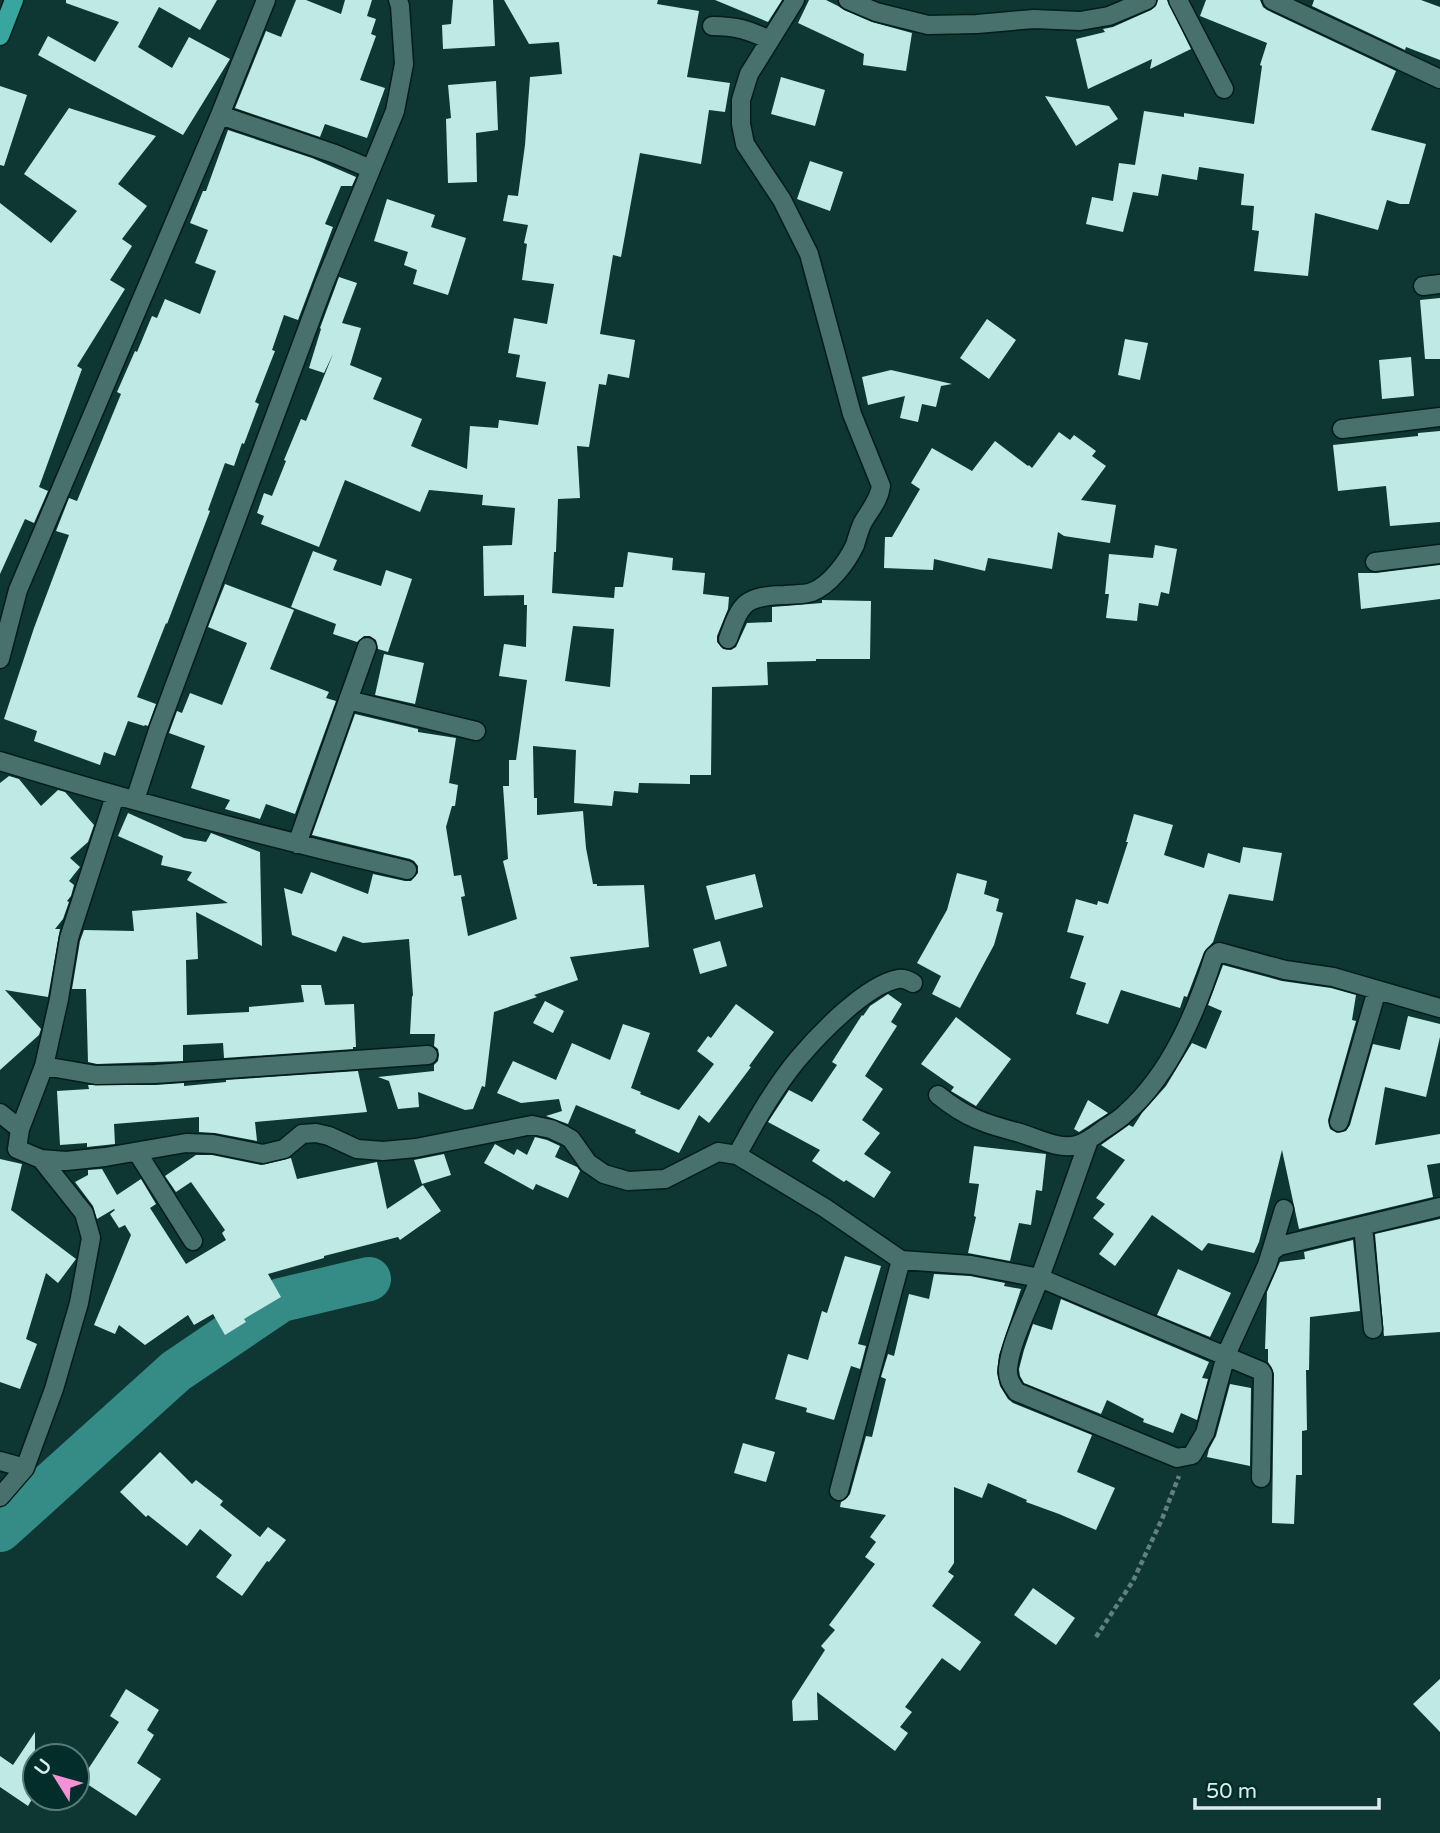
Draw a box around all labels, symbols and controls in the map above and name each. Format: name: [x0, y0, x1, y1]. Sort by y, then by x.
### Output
north arrow: [21, 1742, 91, 1812]
text: U: [30, 1755, 56, 1780]
scale bar: [1195, 1766, 1379, 1810]
text: 50 m: [1206, 1779, 1257, 1804]

